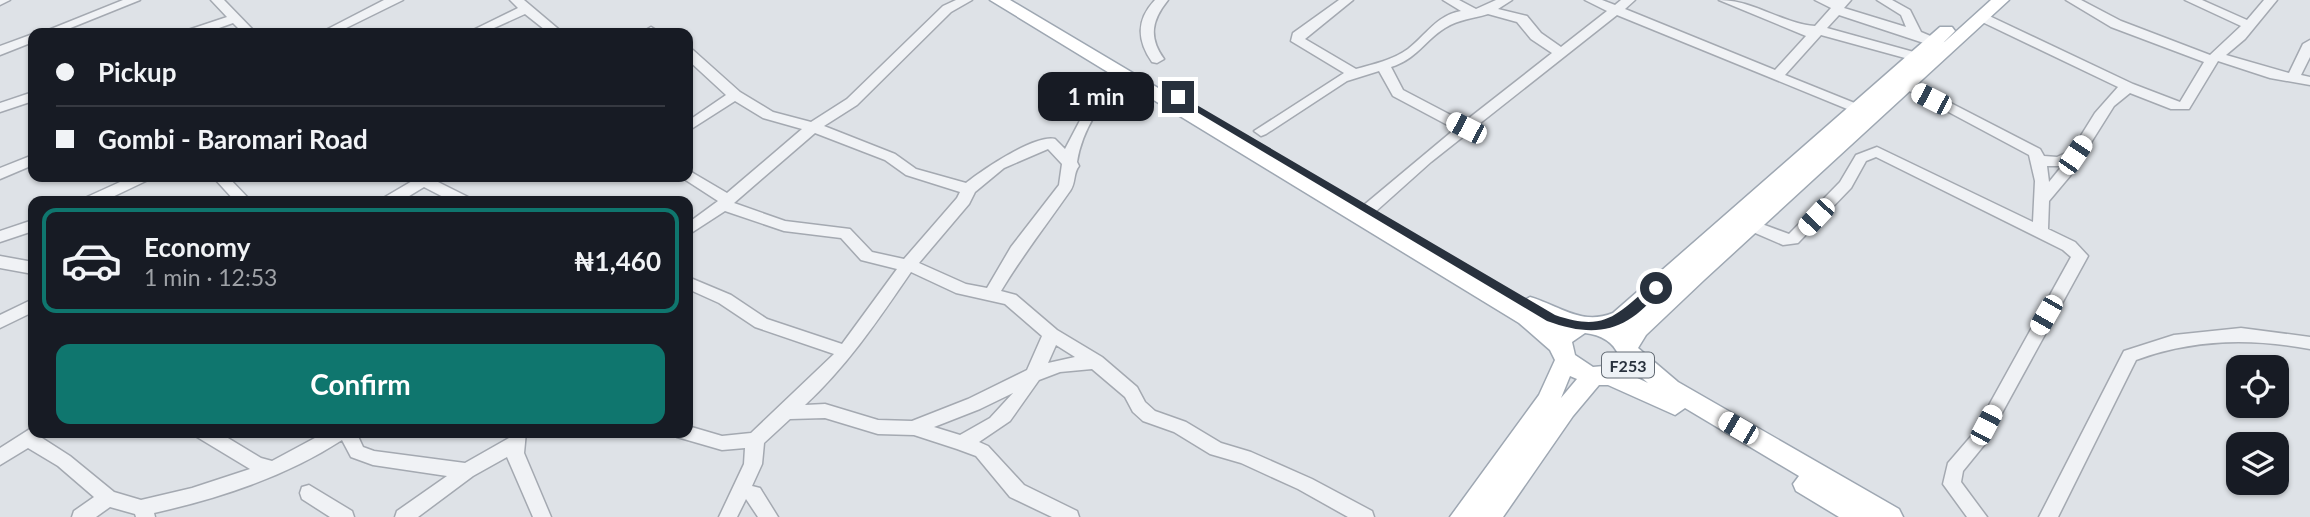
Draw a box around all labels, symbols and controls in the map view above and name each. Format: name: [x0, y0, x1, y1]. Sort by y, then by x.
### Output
text: Pickup: [98, 56, 177, 88]
callout: 1 min: [1038, 72, 1154, 122]
car: [1908, 80, 1955, 118]
route end: [1162, 81, 1194, 113]
text: 1 min: [1067, 82, 1125, 110]
car: [1443, 109, 1490, 147]
text: Gombi - Baromari Road: [98, 123, 368, 155]
car: [2055, 132, 2096, 178]
car: [1794, 194, 1839, 240]
icon: car: [60, 229, 123, 292]
text: Economy: [144, 231, 250, 263]
text: ₦1,460: [574, 245, 661, 277]
text: 1 min · 12:53: [144, 263, 277, 291]
route start: [1640, 272, 1672, 304]
car: [2027, 292, 2066, 338]
button: Confirm: [56, 344, 665, 424]
road number: F253: [1602, 352, 1654, 378]
map controls: [2226, 355, 2289, 495]
button: locate: [2226, 355, 2289, 418]
car: [1967, 402, 2006, 448]
car: [1715, 408, 1762, 448]
button: layers: [2226, 432, 2289, 495]

